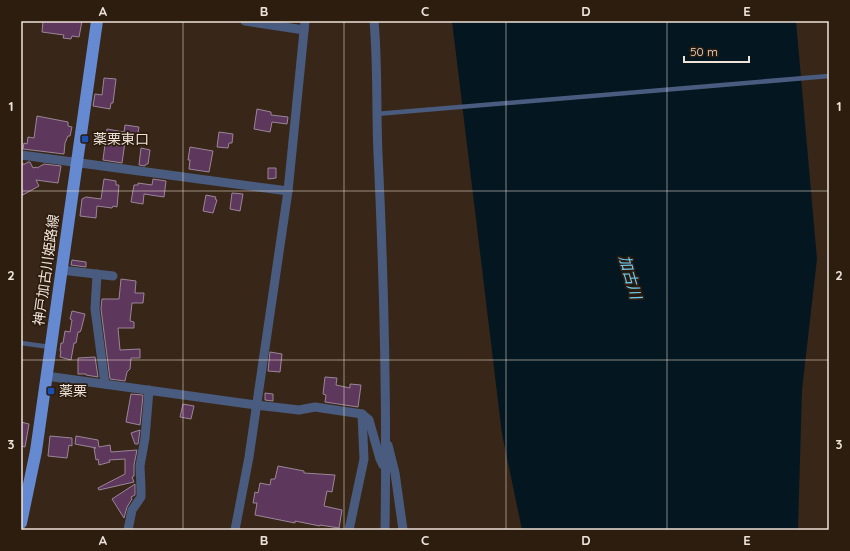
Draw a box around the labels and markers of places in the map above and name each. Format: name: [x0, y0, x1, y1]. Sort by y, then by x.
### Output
place label: 薬栗東口: [93, 130, 149, 148]
marker: 薬栗東口: [80, 134, 90, 144]
place label: 薬栗: [59, 382, 87, 400]
marker: 薬栗: [46, 386, 56, 396]

